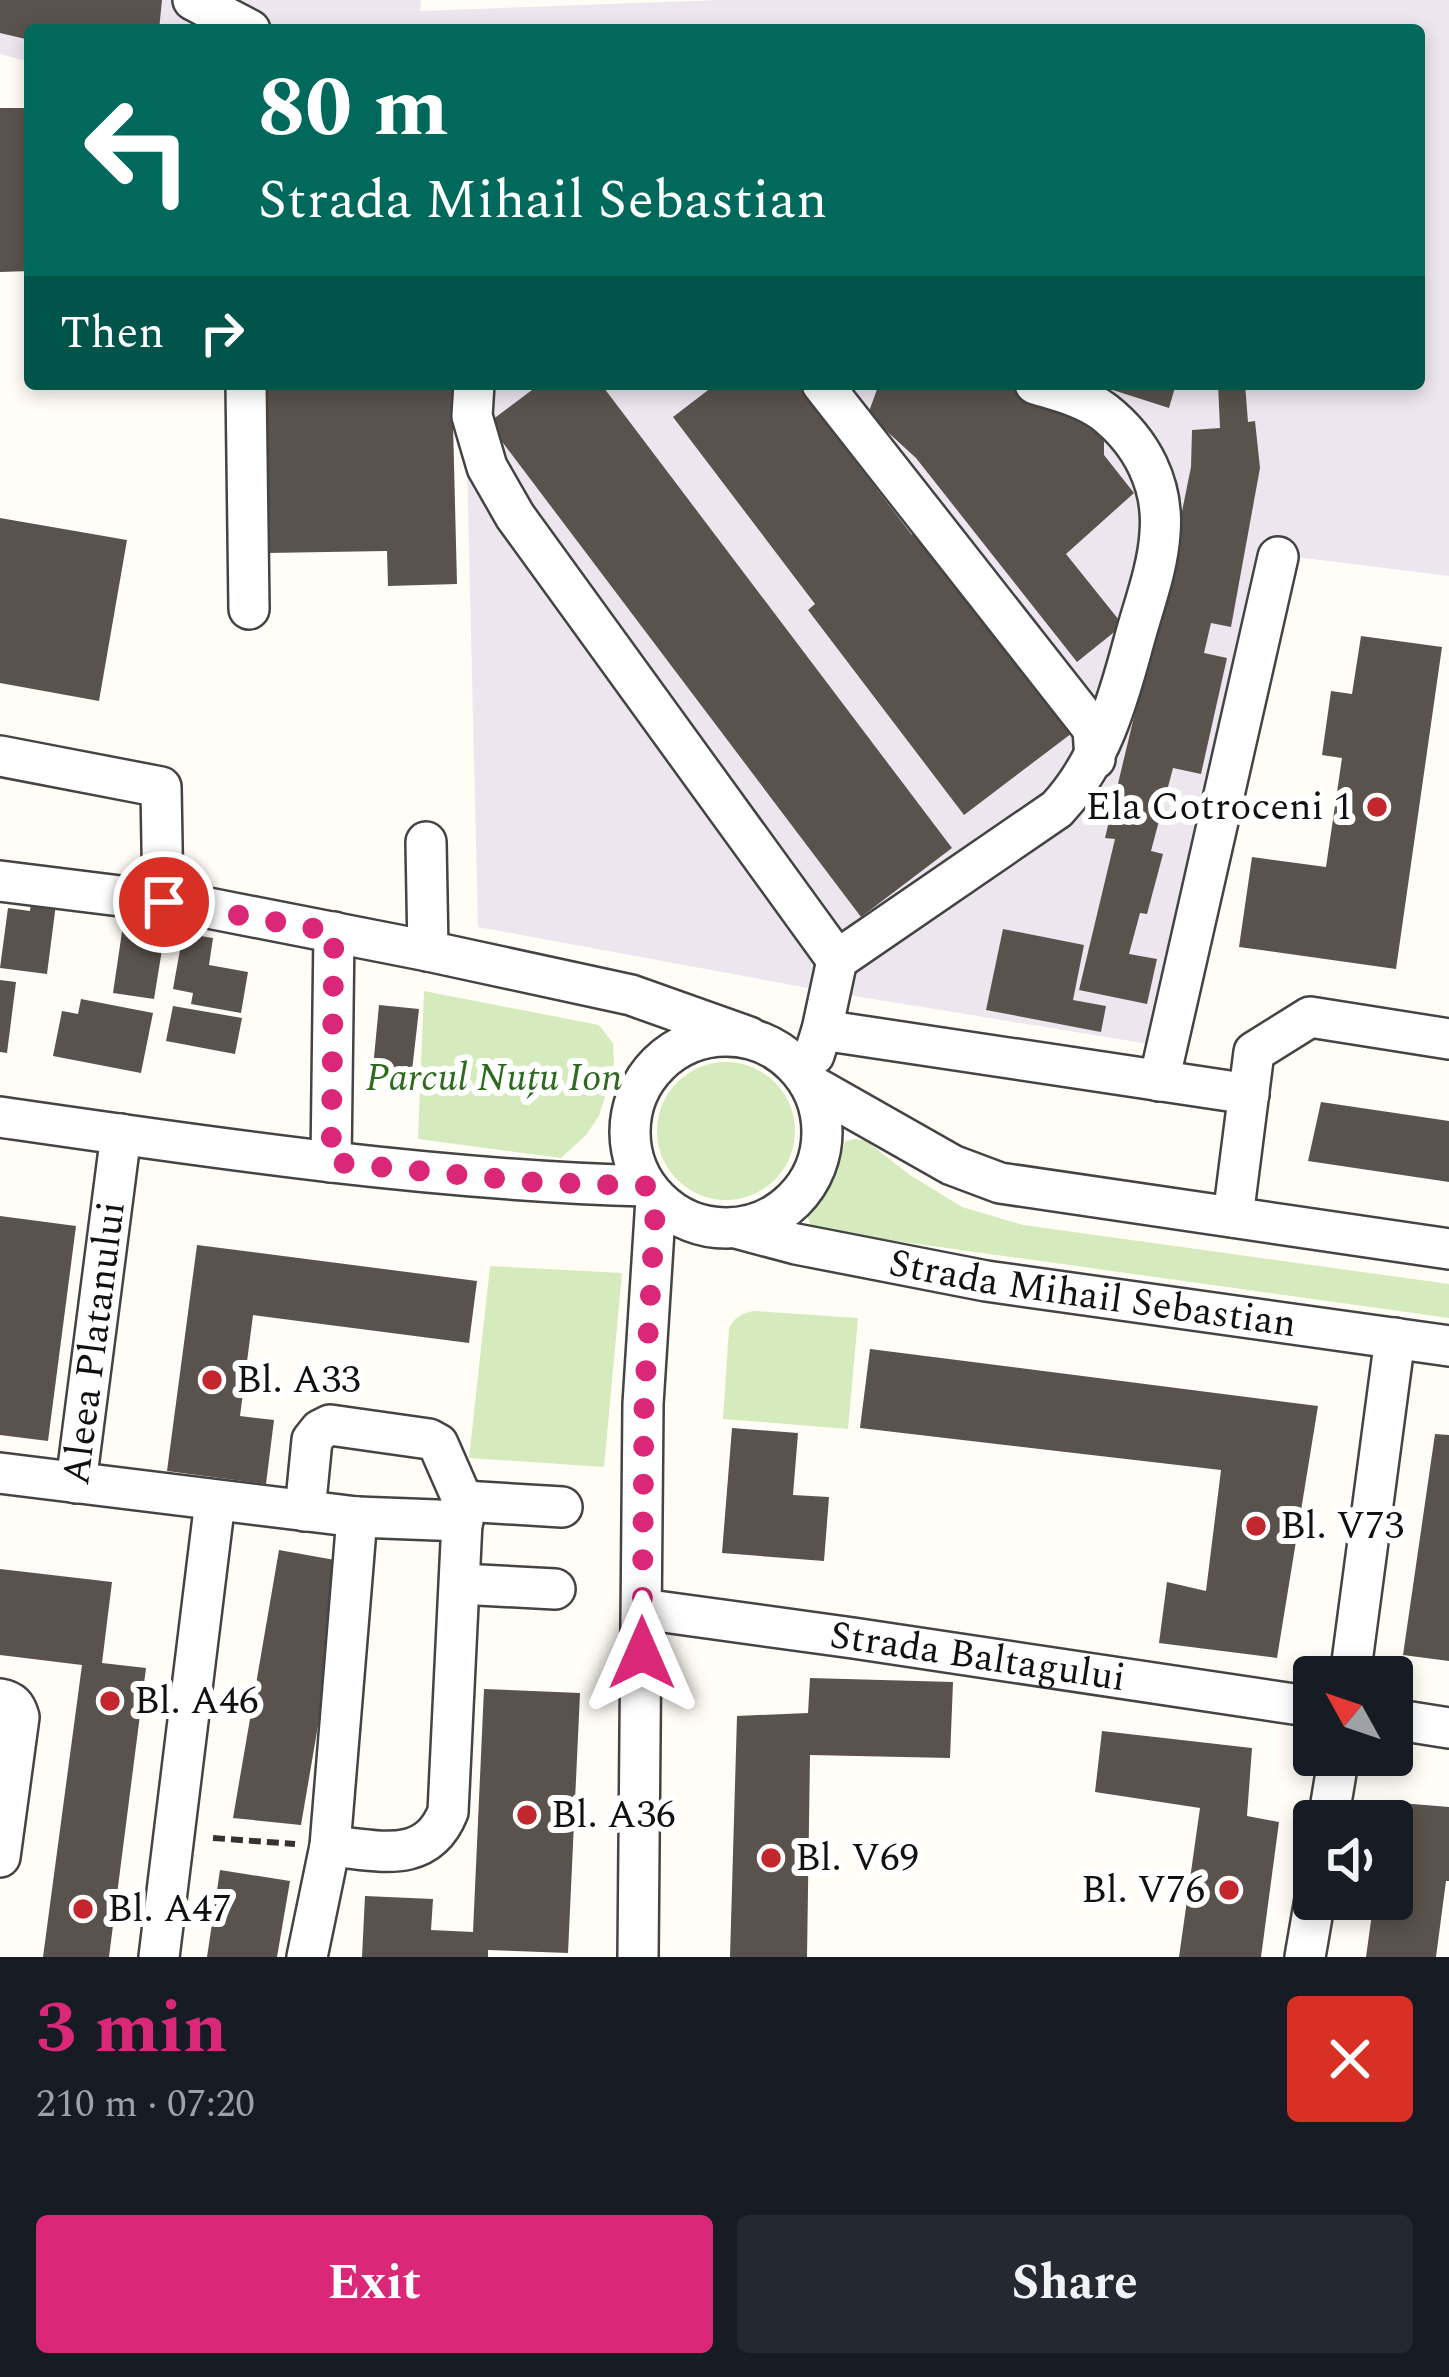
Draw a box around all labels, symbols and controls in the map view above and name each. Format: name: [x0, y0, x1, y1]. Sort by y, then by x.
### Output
text: 80 m: [258, 45, 449, 173]
icon: left: [60, 72, 216, 228]
text: Strada Mihail Sebastian: [258, 160, 827, 242]
text: Then: [60, 299, 165, 368]
icon: right: [189, 300, 255, 366]
place label: Ela Cotroceni 1: [1085, 778, 1353, 837]
marker: Ela Cotroceni 1: [1364, 794, 1390, 820]
pin: [113, 851, 215, 953]
icon: arrive: [131, 869, 197, 935]
park label: Parcul Nuțu Ion: [366, 1049, 622, 1108]
street label: Aleea Platanului: [47, 1198, 142, 1489]
street label: Strada Mihail Sebastian: [884, 1233, 1300, 1354]
place label: Bl. A33: [236, 1351, 361, 1410]
marker: Bl. A33: [199, 1367, 225, 1393]
place label: Bl. V73: [1280, 1497, 1404, 1556]
marker: Bl. V73: [1243, 1513, 1269, 1539]
position arrow: [579, 1590, 705, 1716]
street label: Strada Baltagului: [826, 1606, 1130, 1708]
north arrow: [1293, 1656, 1413, 1776]
map controls: [1293, 1656, 1413, 1920]
place label: Bl. A46: [134, 1672, 259, 1731]
marker: Bl. A46: [97, 1688, 123, 1714]
place label: Bl. A36: [551, 1786, 676, 1845]
button: sound: [1293, 1800, 1413, 1920]
marker: Bl. A36: [514, 1802, 540, 1828]
place label: Bl. V69: [795, 1829, 919, 1888]
marker: Bl. V69: [758, 1845, 784, 1871]
place label: Bl. V76: [1081, 1861, 1205, 1920]
marker: Bl. V76: [1216, 1877, 1242, 1903]
place label: Bl. A47: [107, 1880, 232, 1939]
marker: Bl. A47: [70, 1896, 96, 1922]
text: 3 min: [36, 1975, 228, 2084]
button: close: [1287, 1996, 1413, 2122]
text: 210 m · 07:20: [36, 2075, 255, 2134]
button: Exit: [36, 2215, 713, 2353]
button: Share: [737, 2215, 1413, 2353]

